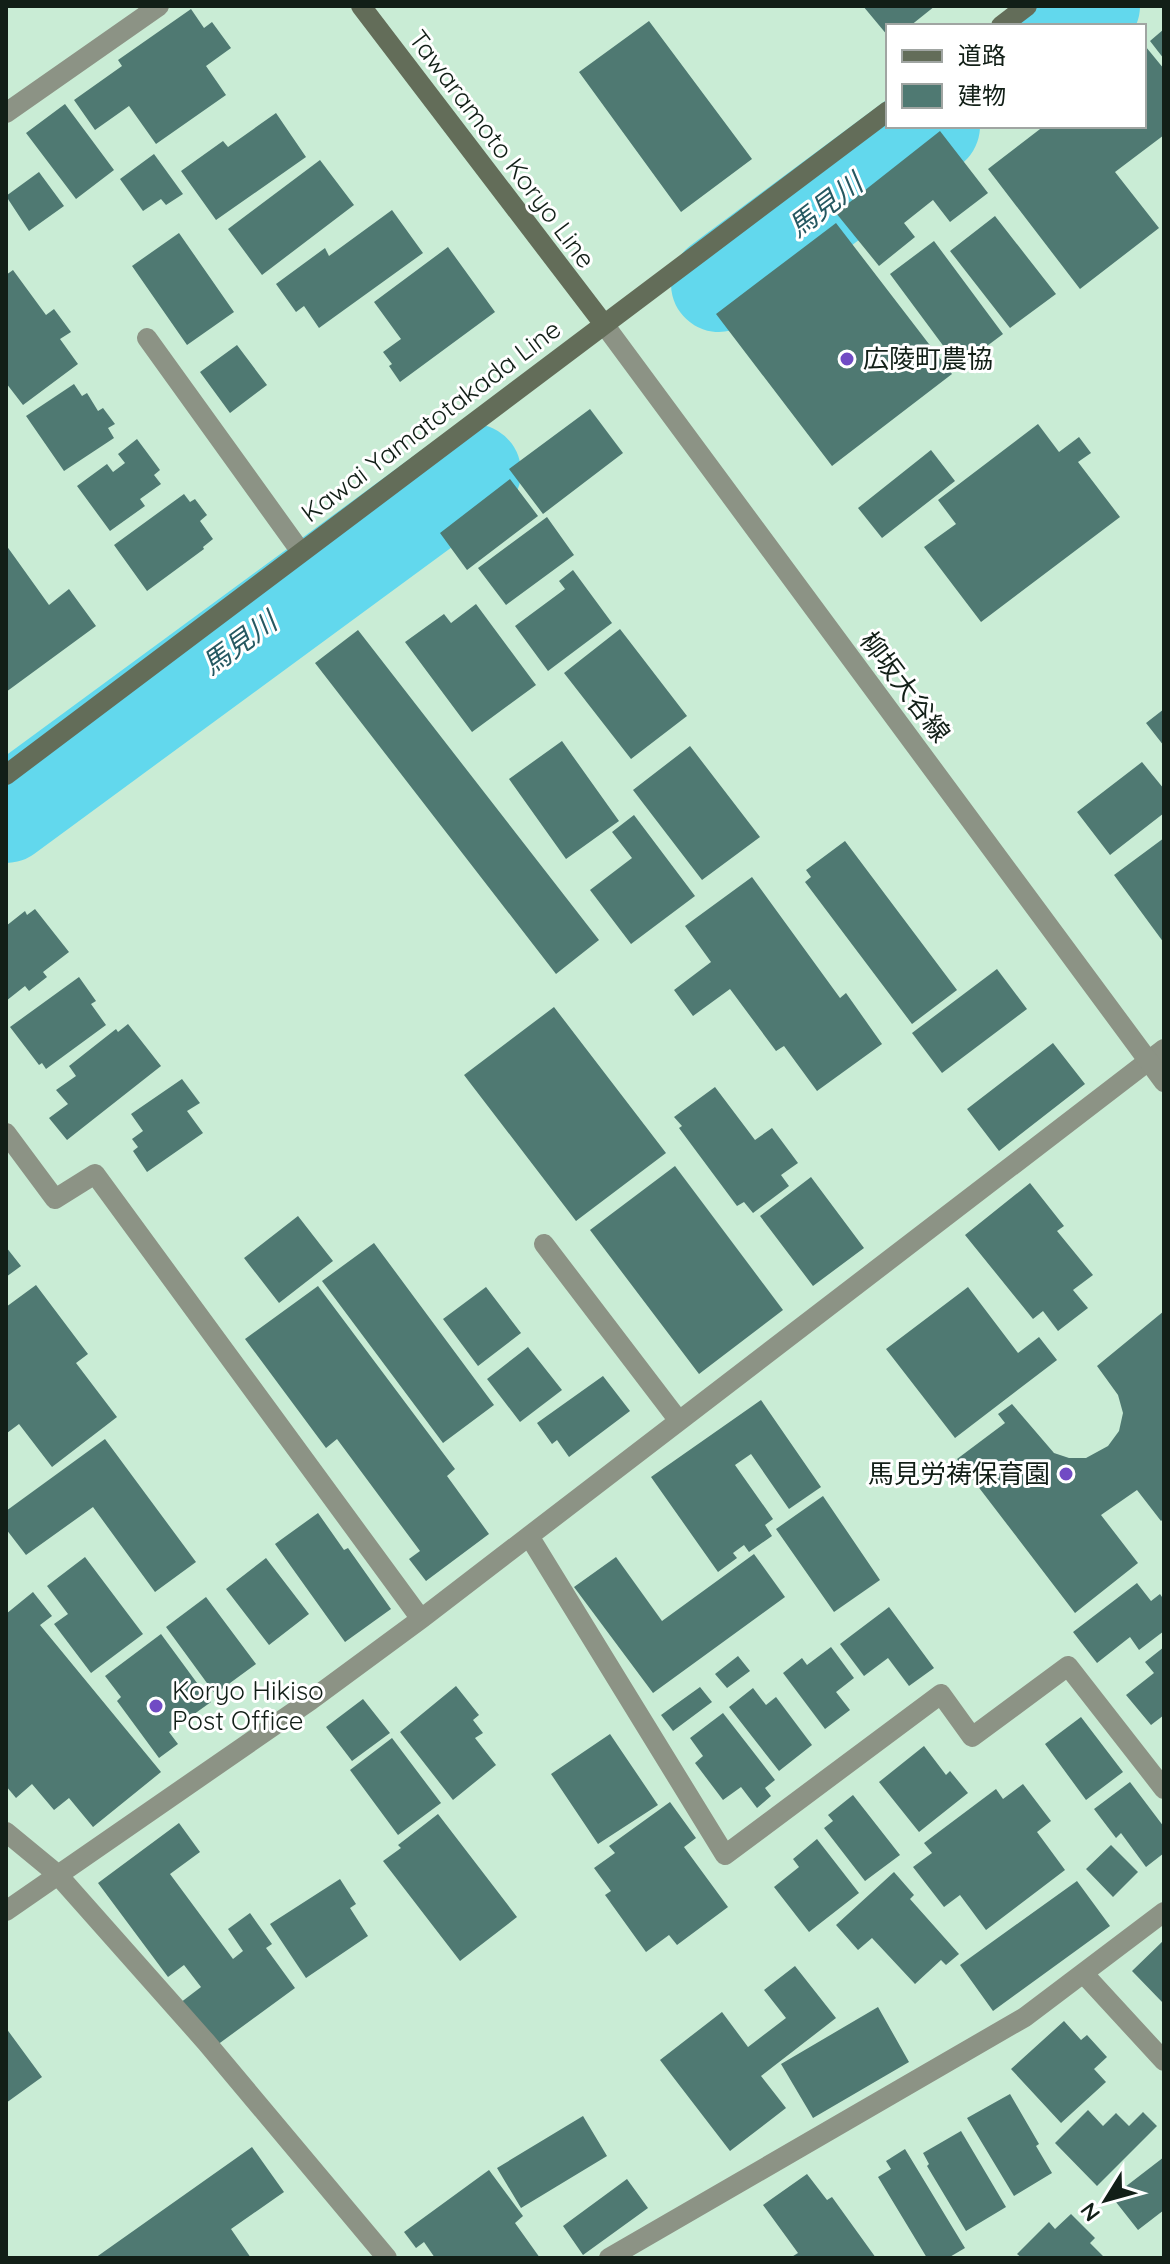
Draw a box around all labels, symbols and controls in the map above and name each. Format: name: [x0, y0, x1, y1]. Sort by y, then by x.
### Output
street label: Tawaramoto Koryo Line: [402, 23, 603, 274]
legend: [886, 24, 1146, 128]
text: 道路: [958, 40, 1006, 70]
text: 建物: [958, 80, 1006, 110]
water label: 馬見川: [781, 164, 871, 244]
street label: Kawai Yamatotakada Line: [294, 312, 567, 529]
place label: 広陵町農協: [863, 342, 993, 375]
marker: 広陵町農協: [838, 350, 856, 368]
water label: 馬見川: [194, 602, 285, 681]
street label: 柳坂大谷線: [853, 625, 958, 749]
place label: 馬見労祷保育園: [868, 1457, 1050, 1490]
marker: 馬見労祷保育園: [1057, 1465, 1075, 1483]
place label: Koryo Hikiso Post Office: [172, 1674, 324, 1737]
marker: Koryo Hikiso Post Office: [147, 1697, 165, 1715]
north arrow: [1066, 2160, 1146, 2240]
text: N: [1074, 2197, 1106, 2227]

